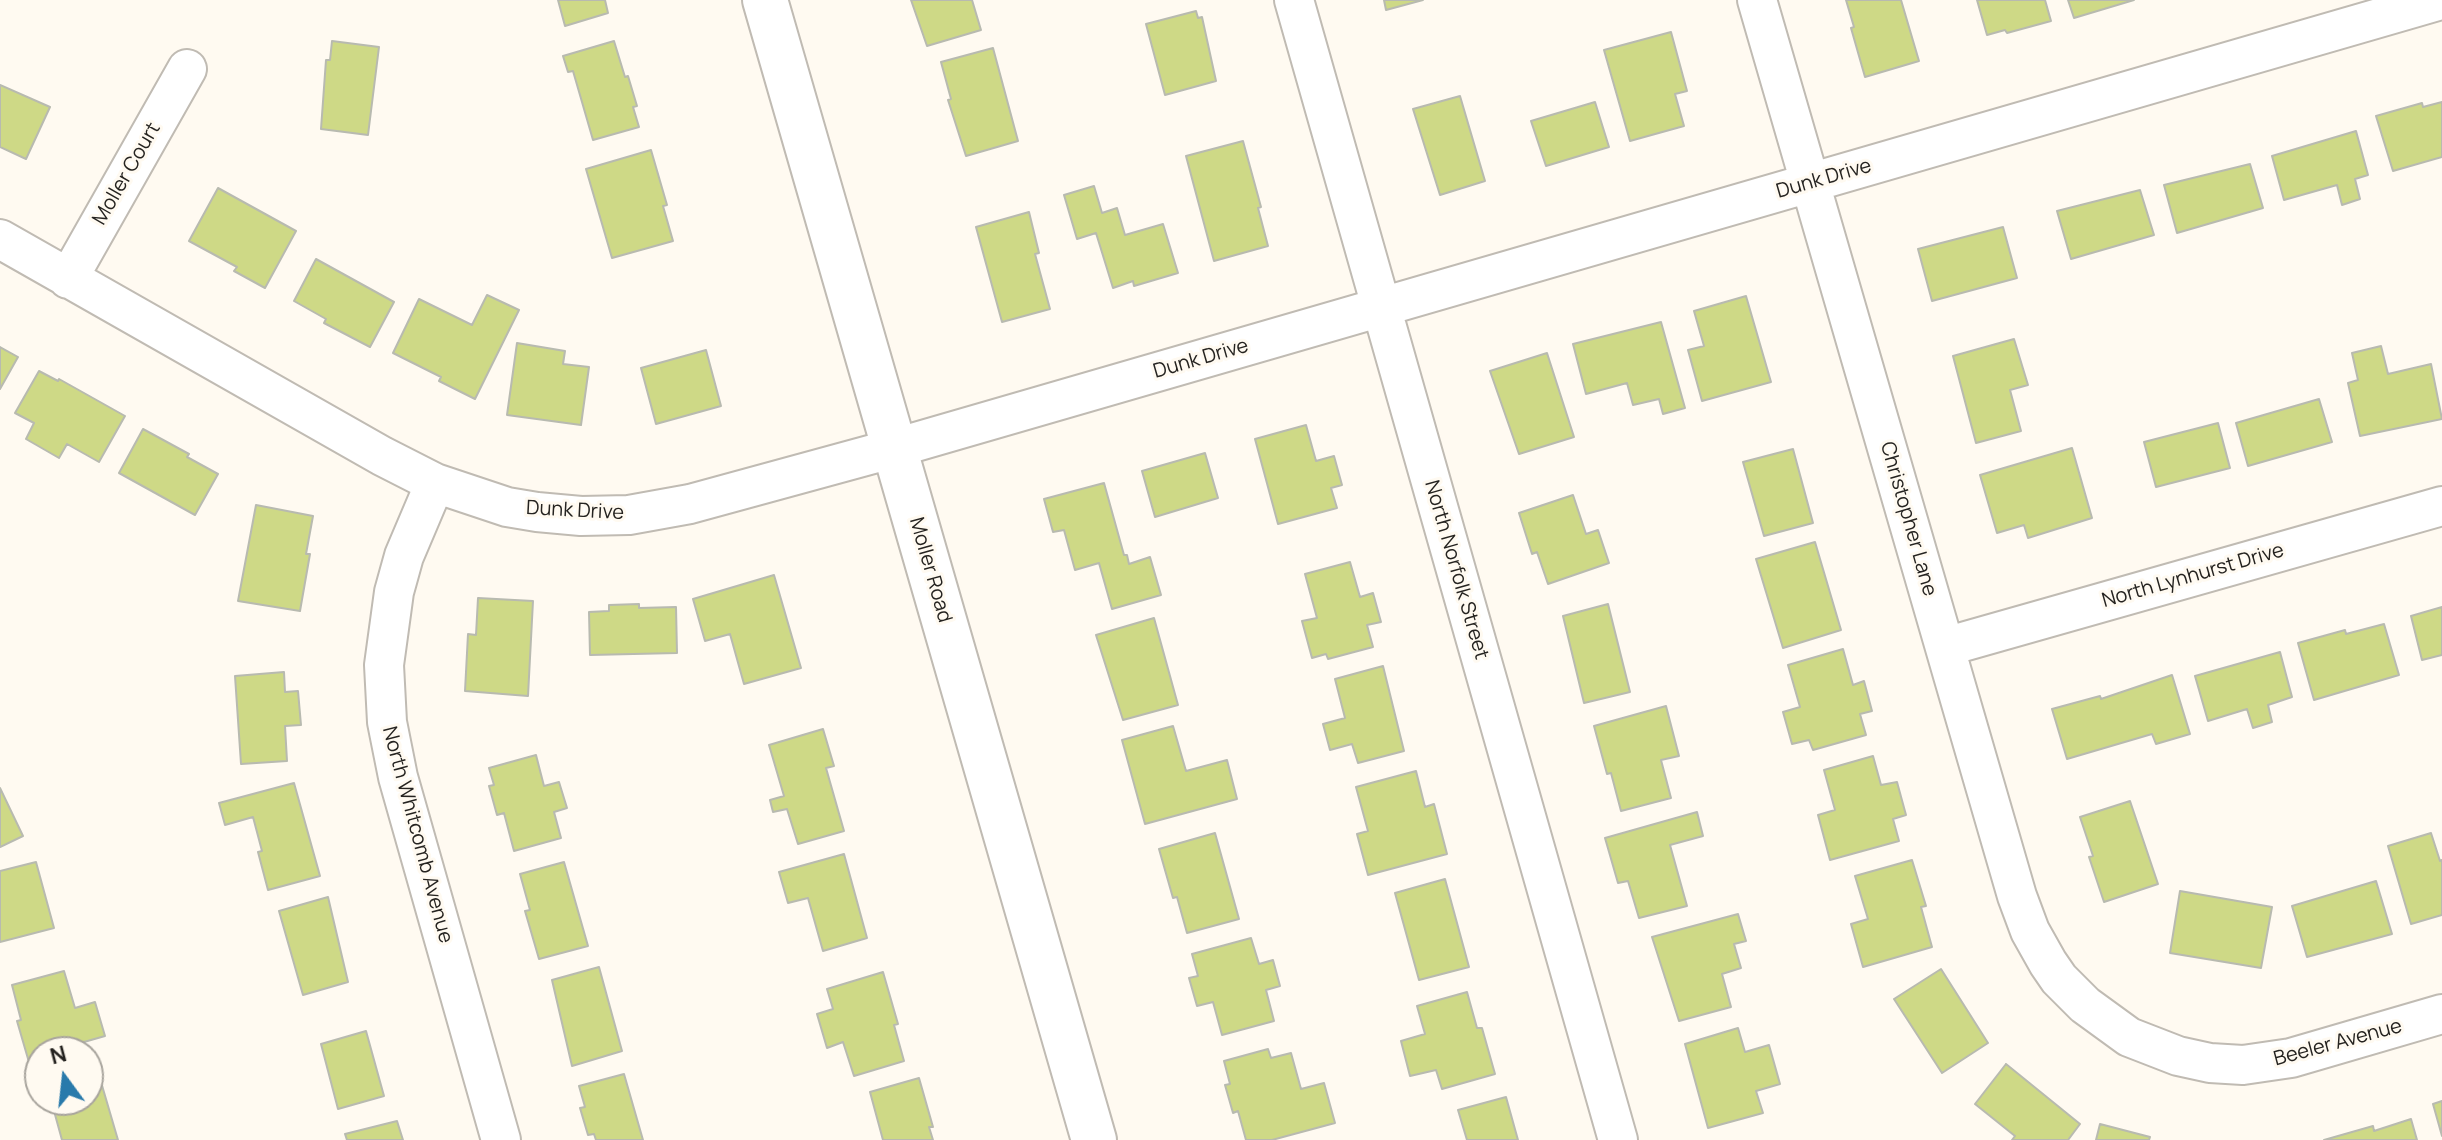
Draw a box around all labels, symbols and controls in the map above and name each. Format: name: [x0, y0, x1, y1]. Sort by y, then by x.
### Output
street label: Moller Court: [88, 119, 166, 229]
street label: Dunk Drive: [1774, 154, 1874, 204]
street label: Dunk Drive: [1151, 334, 1251, 384]
street label: Christopher Lane: [1874, 439, 1942, 599]
street label: North Norfolk Street: [1419, 478, 1493, 662]
street label: Dunk Drive: [526, 496, 624, 526]
street label: Moller Road: [904, 515, 956, 625]
street label: North Lynhurst Drive: [2099, 539, 2287, 613]
street label: North Whitcomb Avenue: [377, 724, 457, 946]
street label: Beeler Avenue: [2271, 1014, 2405, 1072]
north arrow: [24, 1036, 104, 1116]
text: N: [47, 1038, 70, 1071]

